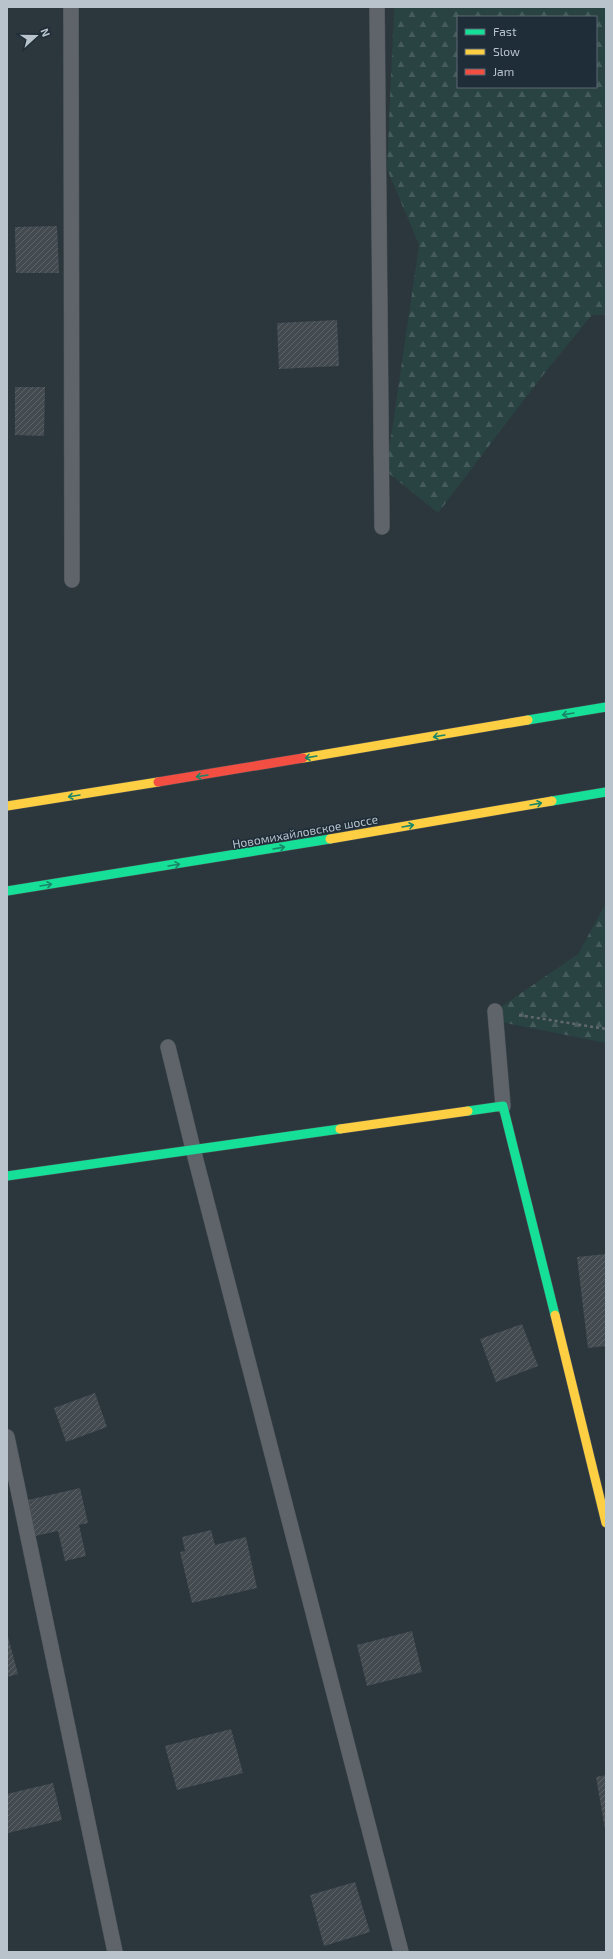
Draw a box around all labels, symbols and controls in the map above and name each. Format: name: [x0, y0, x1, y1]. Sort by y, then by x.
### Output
north arrow: [16, 16, 56, 56]
legend: [457, 16, 597, 88]
text: Fast: [493, 24, 517, 38]
text: N: [38, 26, 53, 38]
text: Slow: [493, 44, 520, 58]
text: Jam: [493, 64, 514, 78]
one-way arrow: [561, 710, 574, 718]
one-way arrow: [433, 732, 446, 740]
one-way arrow: [305, 754, 318, 762]
one-way arrow: [196, 772, 209, 780]
one-way arrow: [67, 792, 80, 800]
one-way arrow: [529, 800, 542, 808]
street label: Новомихайловское шоссе: [231, 811, 379, 851]
one-way arrow: [401, 822, 414, 830]
one-way arrow: [273, 844, 286, 852]
one-way arrow: [167, 861, 180, 869]
one-way arrow: [39, 881, 52, 889]

